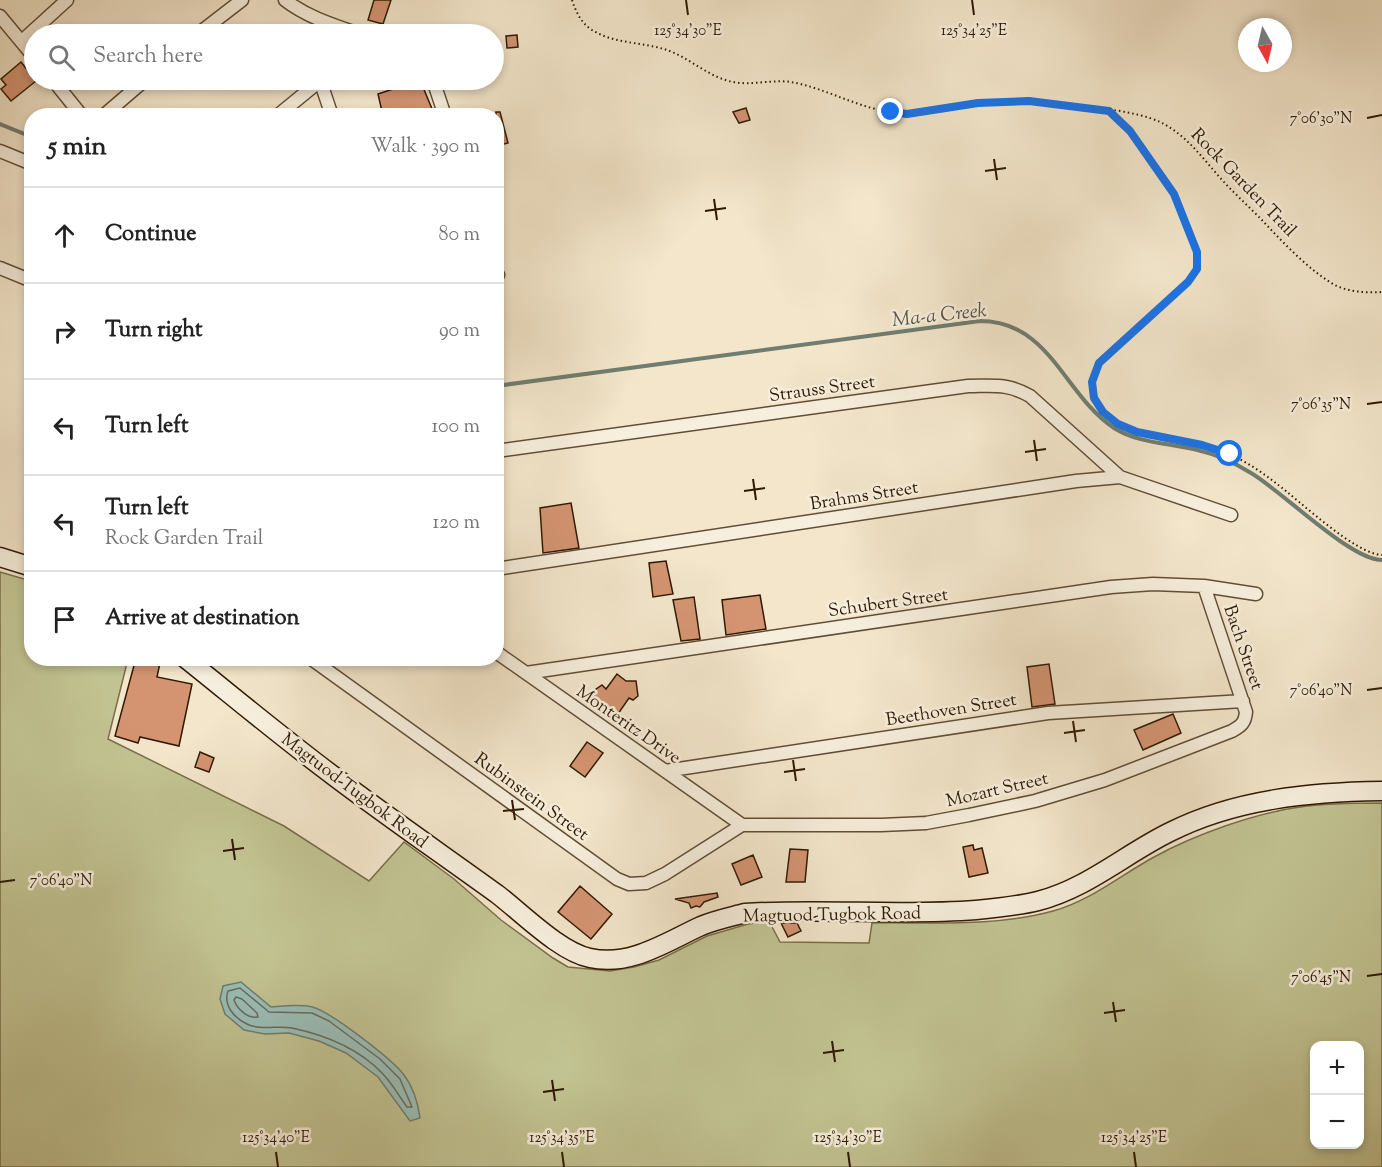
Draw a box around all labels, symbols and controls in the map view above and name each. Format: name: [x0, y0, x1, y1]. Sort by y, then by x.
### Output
north arrow: [1238, 18, 1292, 72]
text: 125°34'30"E: [654, 21, 722, 42]
text: 125°34'25"E: [941, 21, 1007, 42]
search box: [24, 24, 504, 90]
icon: search: [45, 41, 78, 74]
text: Search here: [93, 41, 203, 73]
route end: [877, 98, 903, 124]
text: 7°06'30"N: [1290, 109, 1352, 130]
street label: Rock Garden Trail: [1184, 123, 1301, 244]
text: 5 min: [48, 129, 107, 166]
text: Walk · 390 m: [371, 133, 480, 162]
icon: ahead: [48, 219, 81, 252]
text: Continue: [105, 219, 196, 251]
text: 80 m: [439, 221, 480, 250]
water label: Ma-a Creek: [891, 297, 988, 336]
icon: right: [48, 315, 81, 348]
text: Turn right: [105, 315, 202, 347]
text: 90 m: [439, 317, 480, 346]
street label: Strauss Street: [768, 370, 877, 410]
text: 7°06'35"N: [1291, 395, 1351, 416]
icon: left: [48, 411, 81, 444]
text: Turn left: [105, 411, 188, 443]
text: 100 m: [431, 413, 480, 442]
route start: [1216, 440, 1242, 466]
street label: Brahms Street: [808, 476, 920, 518]
text: Turn left: [105, 493, 188, 525]
icon: left: [48, 507, 81, 540]
text: 120 m: [432, 509, 480, 538]
text: Rock Garden Trail: [105, 525, 263, 554]
street label: Schubert Street: [827, 583, 950, 625]
street label: Bach Street: [1215, 602, 1269, 694]
icon: arrive: [48, 603, 81, 636]
text: Arrive at destination: [105, 603, 300, 635]
street label: Monteritz Drive: [570, 680, 686, 772]
text: 7°06'40"N: [1290, 681, 1352, 702]
street label: Beethoven Street: [884, 688, 1019, 734]
street label: Magtuod-Tugbok Road: [275, 728, 433, 856]
street label: Rubinstein Street: [468, 747, 593, 848]
street label: Mozart Street: [944, 767, 1051, 815]
text: 7°06'40"N: [30, 871, 92, 892]
street label: Magtuod-Tugbok Road: [743, 901, 921, 931]
text: 7°06'45"N: [1291, 968, 1351, 989]
map controls: [1310, 1041, 1364, 1149]
button: +: [1310, 1041, 1364, 1095]
button: −: [1310, 1095, 1364, 1149]
text: 125°34'40"E: [242, 1128, 310, 1149]
text: 125°34'35"E: [529, 1128, 595, 1149]
text: 125°34'30"E: [814, 1128, 882, 1149]
text: 125°34'25"E: [1101, 1128, 1167, 1149]

